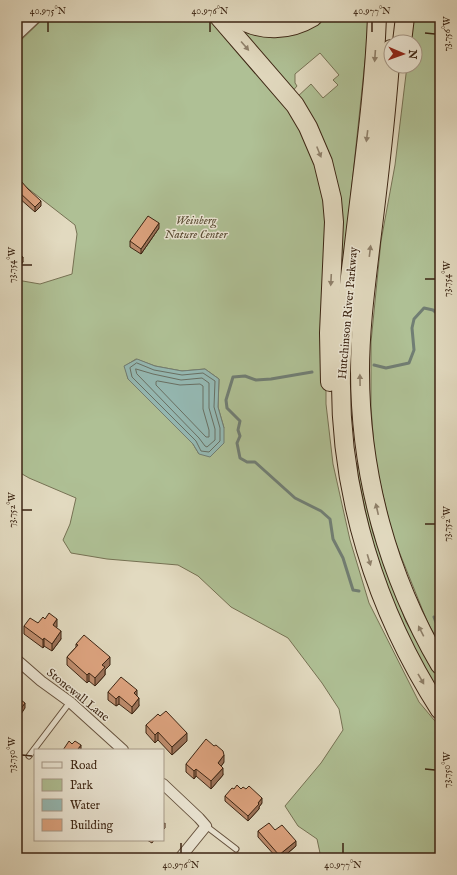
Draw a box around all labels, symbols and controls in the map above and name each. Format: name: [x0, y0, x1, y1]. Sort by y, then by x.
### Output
text: 40.975°N: [30, 5, 67, 18]
text: 40.976°N: [191, 5, 229, 18]
text: 40.977°N: [353, 5, 391, 18]
text: 73.756°W: [441, 16, 454, 52]
north arrow: [383, 34, 423, 74]
one-way arrow: [240, 42, 249, 51]
text: N: [405, 48, 419, 60]
one-way arrow: [371, 50, 378, 62]
one-way arrow: [364, 130, 370, 142]
one-way arrow: [317, 147, 323, 159]
park label: Weinberg Nature Center: [165, 213, 228, 242]
one-way arrow: [367, 245, 373, 257]
street label: Hutchinson River Parkway: [335, 246, 361, 380]
text: 73.754°W: [6, 247, 19, 283]
text: 73.754°W: [441, 261, 454, 297]
one-way arrow: [328, 274, 335, 286]
one-way arrow: [357, 373, 363, 386]
text: 73.752°W: [6, 492, 19, 528]
one-way arrow: [373, 503, 379, 515]
text: 73.752°W: [441, 506, 454, 542]
one-way arrow: [366, 554, 372, 566]
one-way arrow: [418, 625, 424, 636]
street label: Stonewall Lane: [44, 665, 113, 725]
one-way arrow: [417, 673, 424, 685]
text: 73.750°W: [6, 737, 19, 773]
legend: [34, 749, 164, 841]
text: 73.750°W: [441, 752, 454, 788]
text: Road: [70, 758, 98, 773]
text: Park: [70, 778, 93, 793]
text: Water: [70, 798, 101, 813]
text: Building: [70, 818, 114, 833]
text: 40.976°N: [162, 859, 200, 872]
text: 40.977°N: [324, 859, 362, 872]

